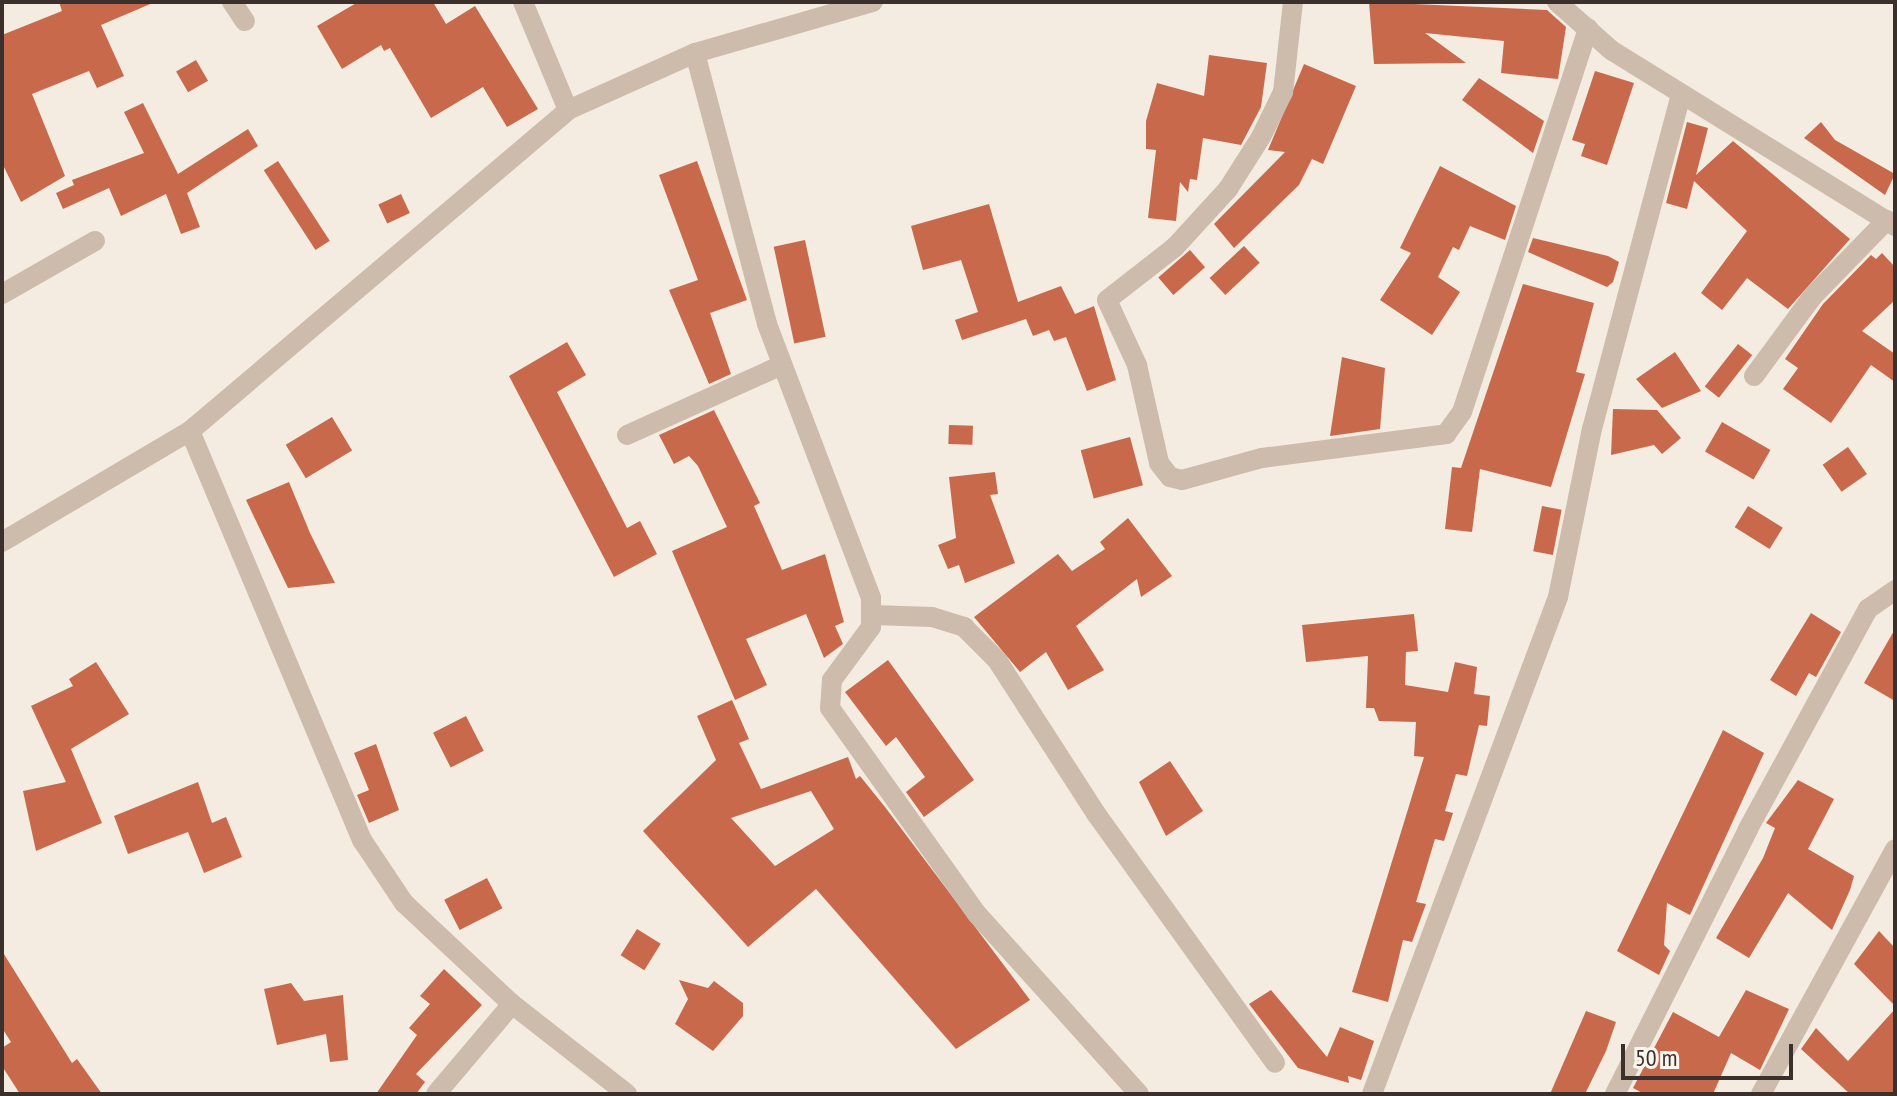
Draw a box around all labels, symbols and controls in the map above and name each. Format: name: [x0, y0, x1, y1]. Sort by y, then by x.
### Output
scale bar: [1625, 1028, 1797, 1078]
text: 50 m: [1635, 1042, 1677, 1073]

